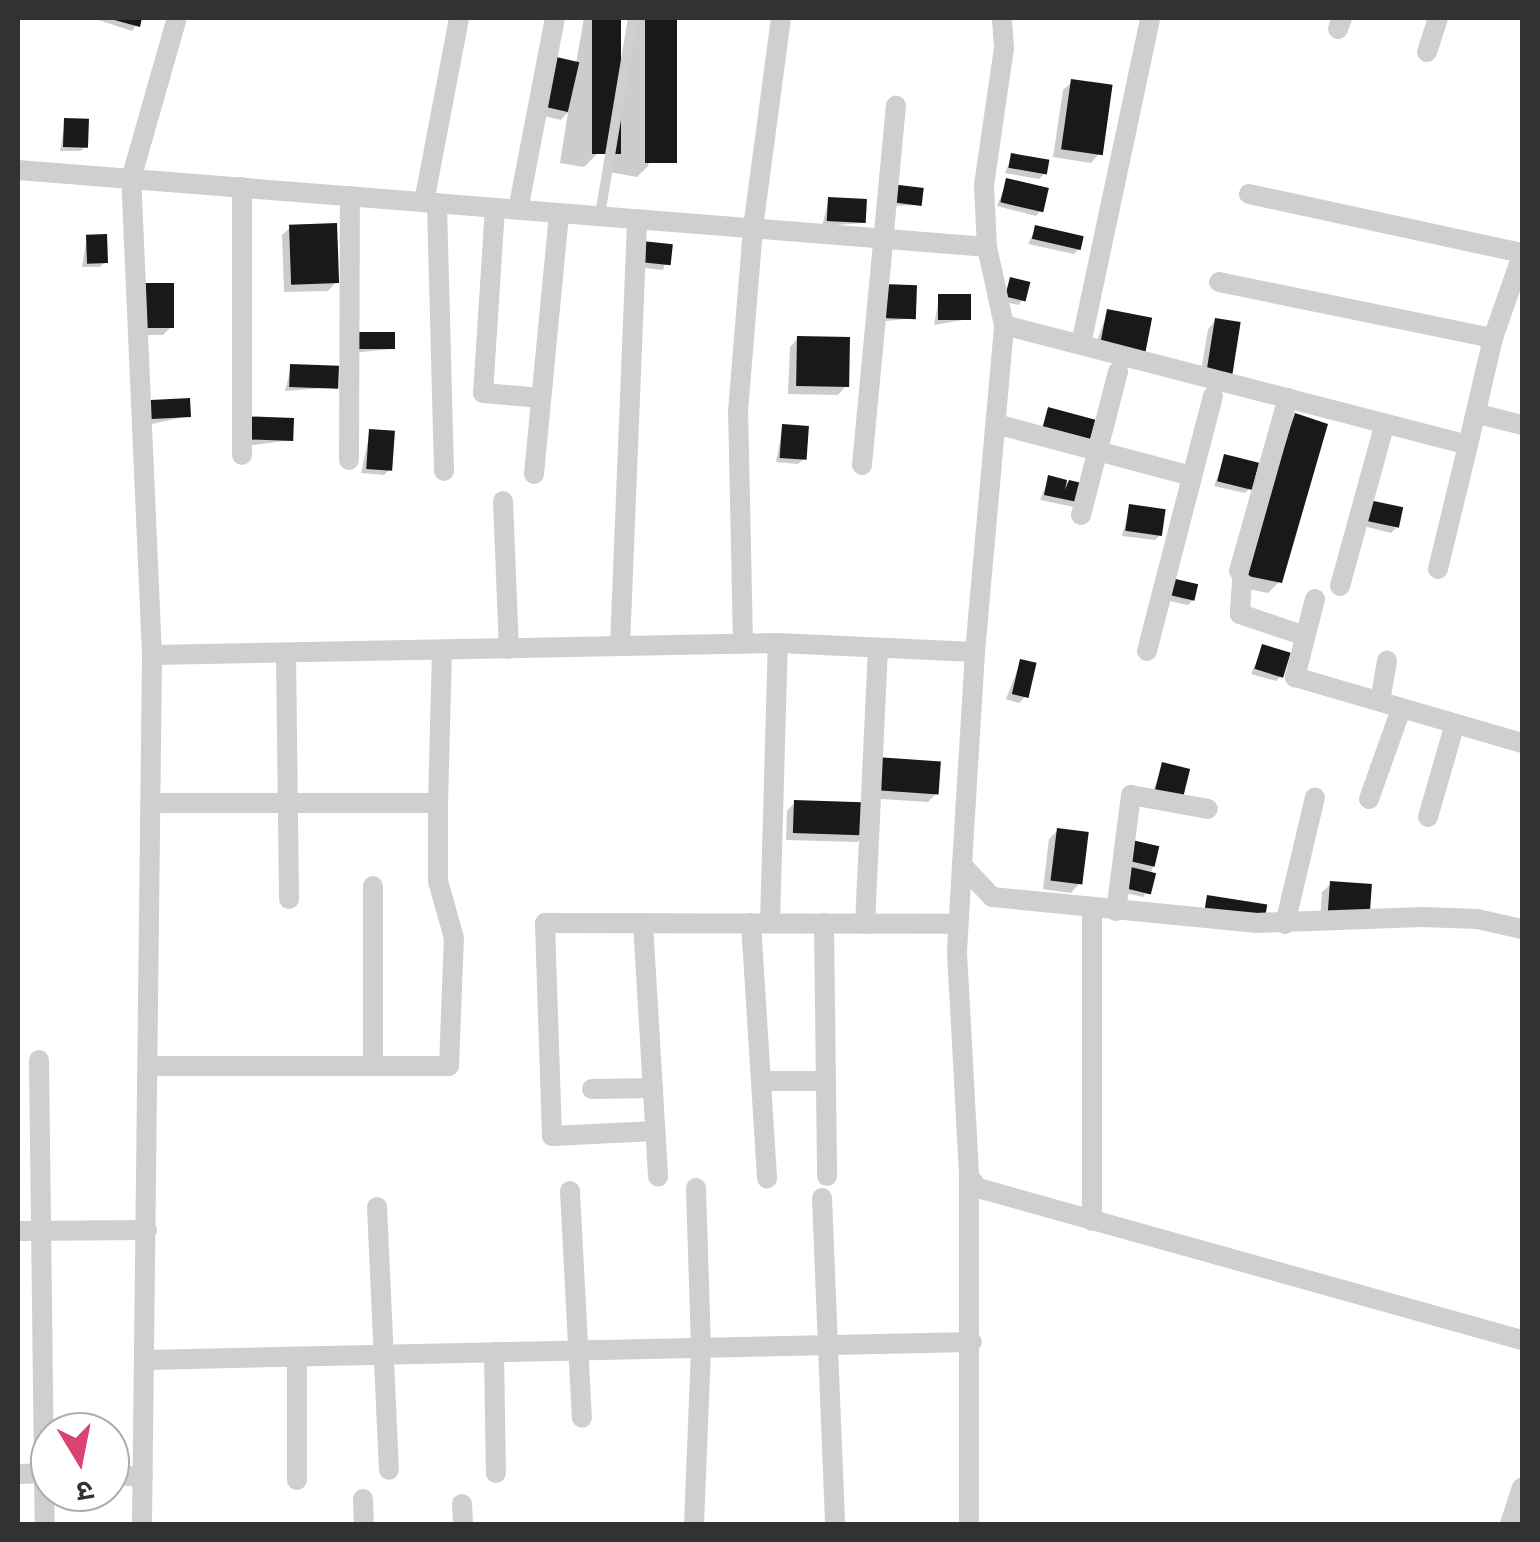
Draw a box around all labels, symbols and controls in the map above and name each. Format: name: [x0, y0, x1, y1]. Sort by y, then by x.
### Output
north arrow: [30, 1412, 130, 1512]
text: उ: [74, 1474, 95, 1505]

